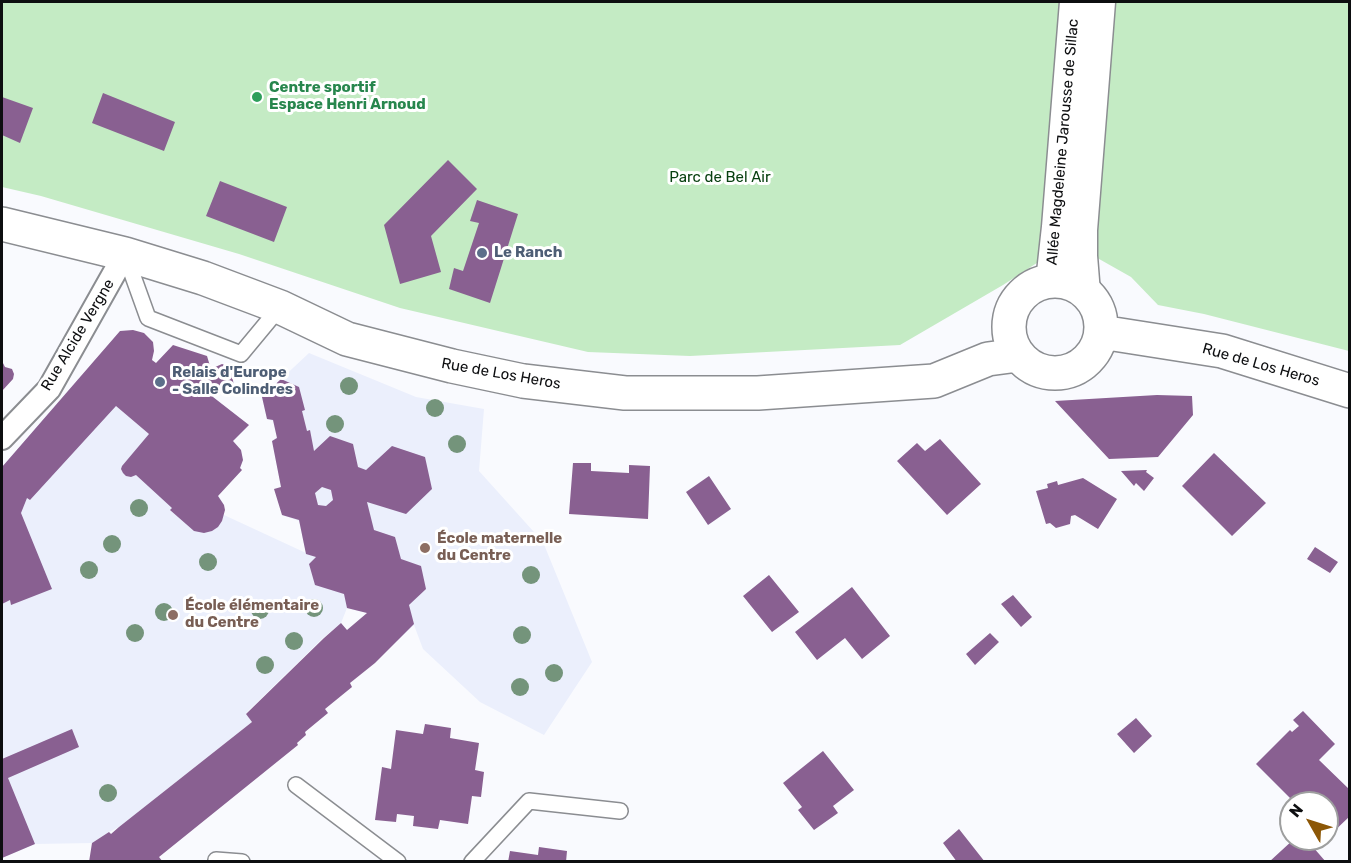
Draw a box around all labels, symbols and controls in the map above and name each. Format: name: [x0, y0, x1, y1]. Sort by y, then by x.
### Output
street label: Allée Magdeleine Jarousse de Sillac: [1043, 18, 1083, 266]
place label: Centre sportif Espace Henri Arnoud: [269, 79, 426, 114]
marker: Centre sportif Espace Henri Arnoud: [250, 90, 264, 104]
park label: Parc de Bel Air: [669, 169, 771, 187]
place label: Le Ranch: [494, 244, 562, 262]
marker: Le Ranch: [475, 246, 489, 260]
street label: Rue Alcide Vergne: [38, 276, 118, 394]
street label: Rue de Los Heros: [1200, 340, 1322, 390]
street label: Rue de Los Heros: [440, 355, 562, 393]
place label: Relais d'Europe - Salle Colindres: [172, 364, 293, 399]
marker: Relais d'Europe - Salle Colindres: [153, 375, 167, 389]
place label: École maternelle du Centre: [437, 530, 562, 565]
marker: École maternelle du Centre: [418, 541, 432, 555]
place label: École élémentaire du Centre: [185, 597, 319, 632]
marker: École élémentaire du Centre: [166, 608, 180, 622]
north arrow: [1279, 791, 1339, 851]
text: N: [1285, 800, 1307, 821]

